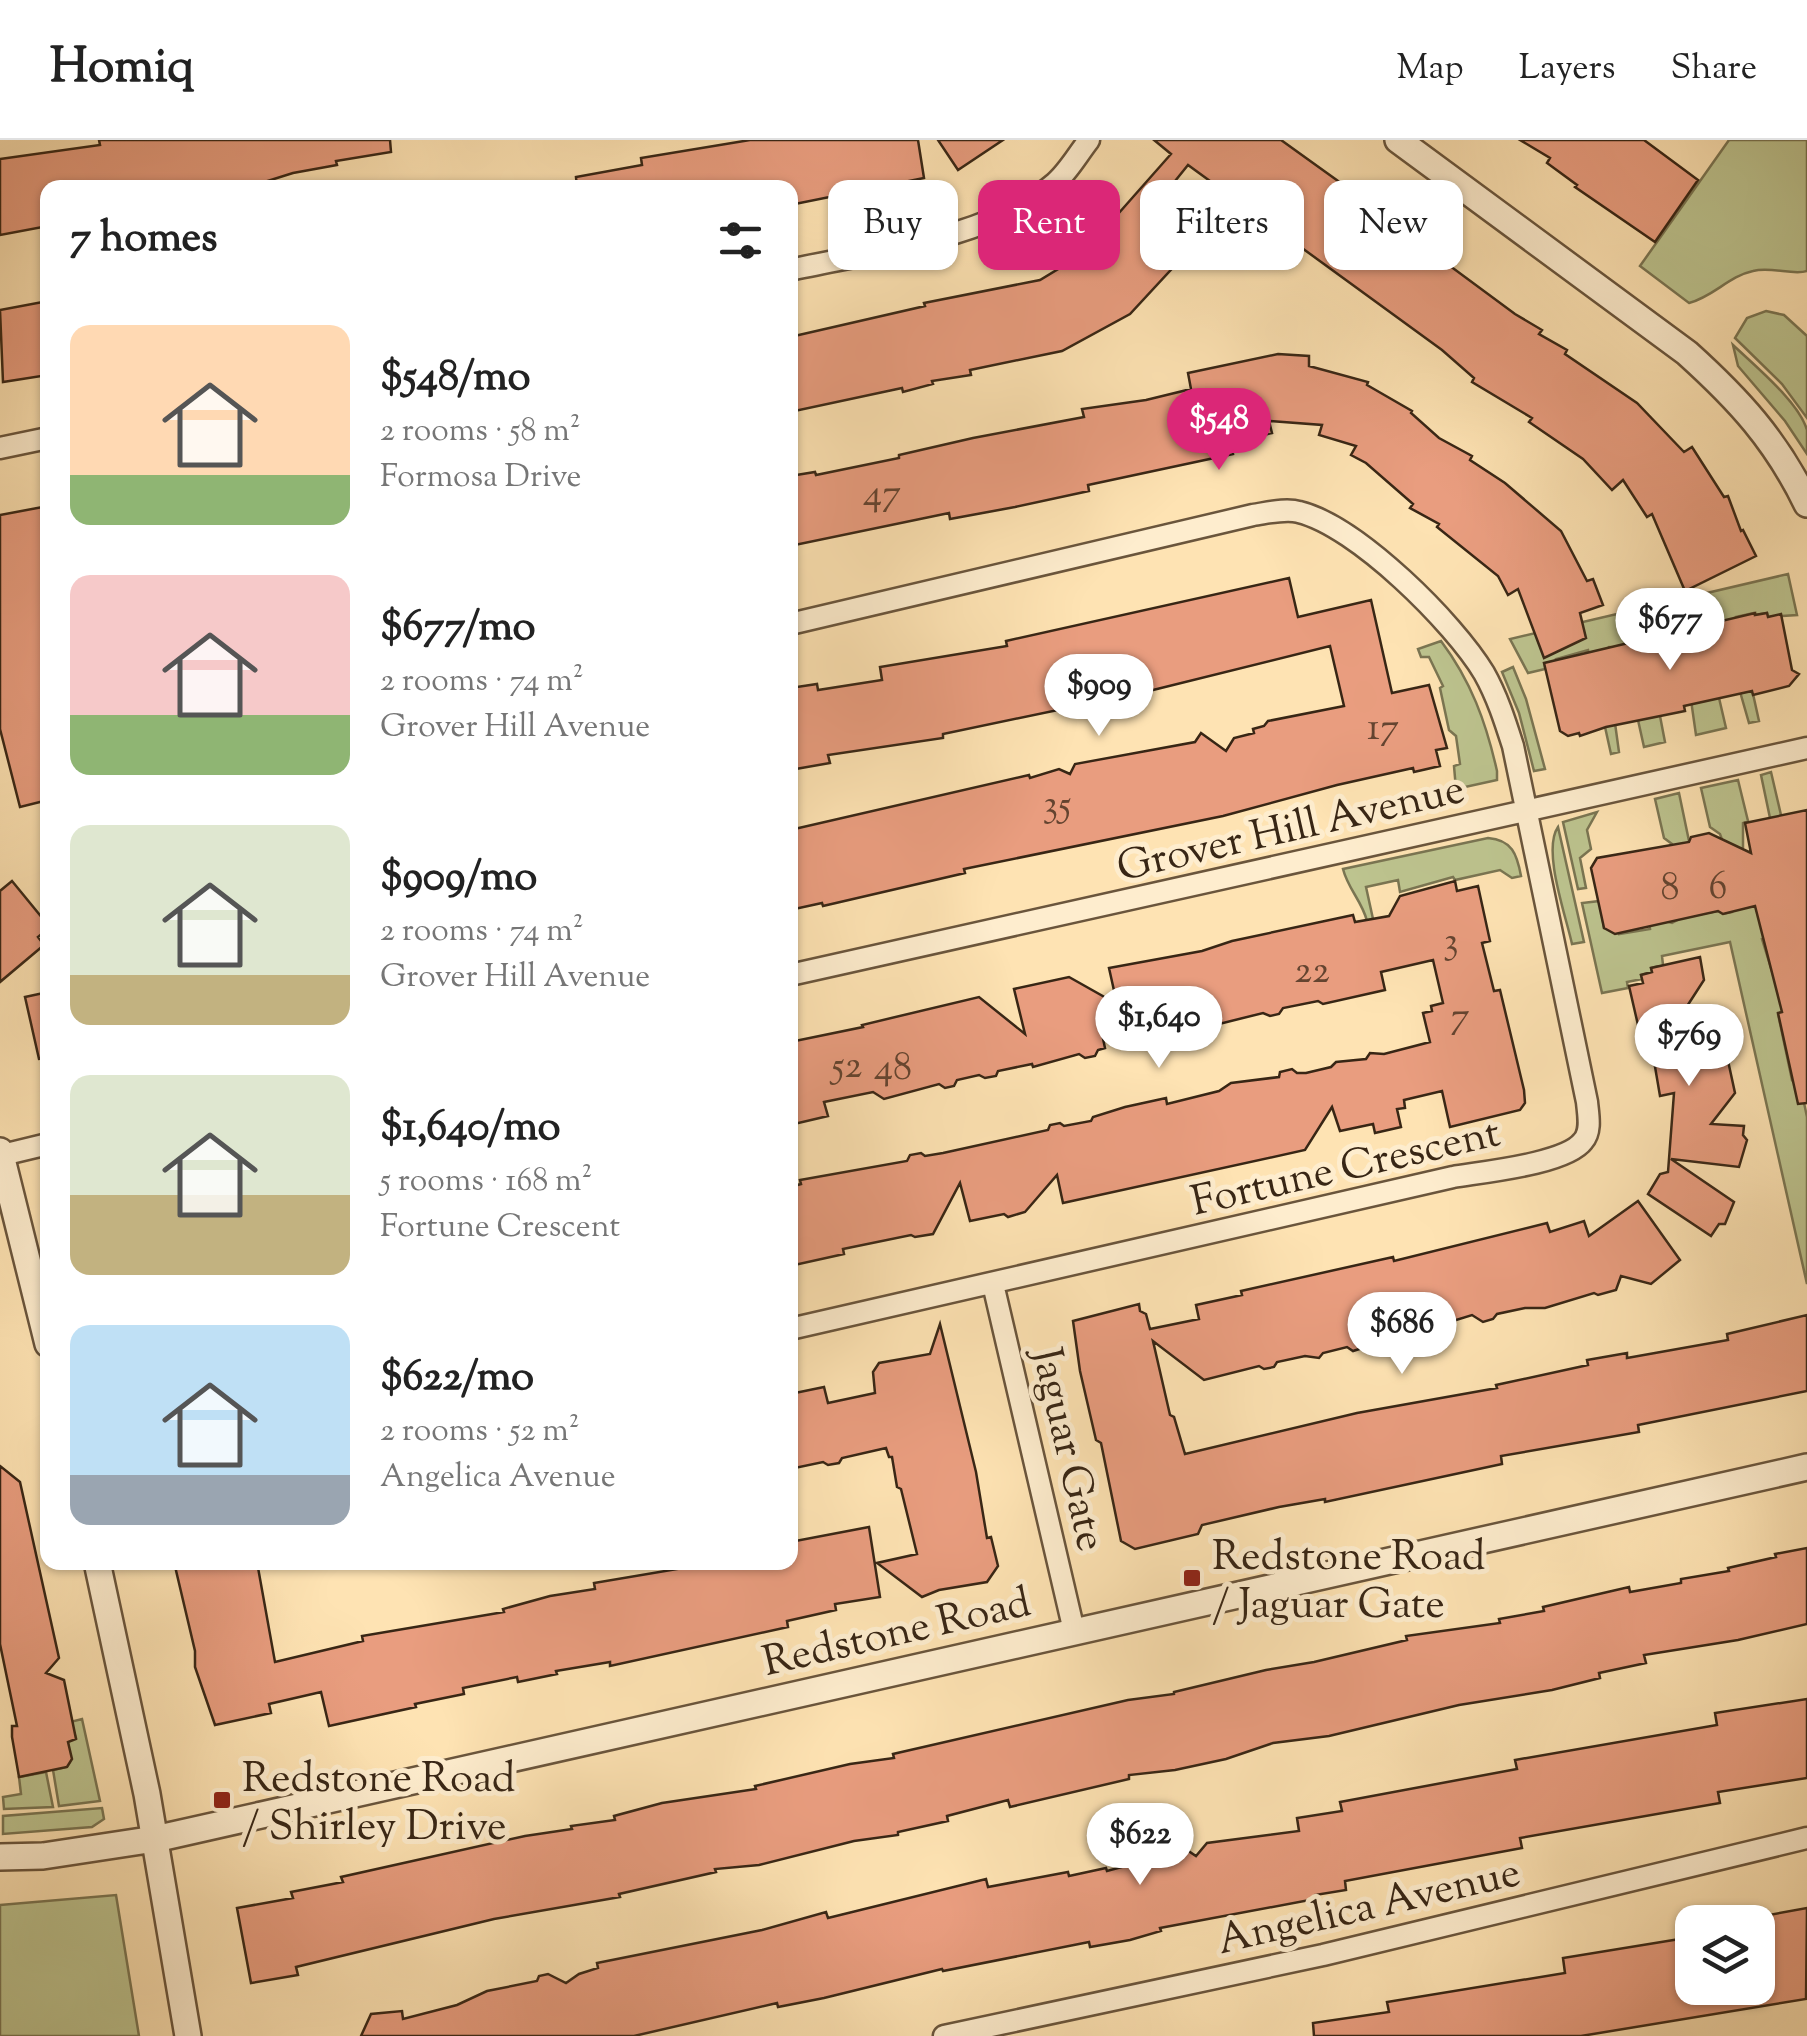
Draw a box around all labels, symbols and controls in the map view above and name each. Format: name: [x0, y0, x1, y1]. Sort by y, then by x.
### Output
text: Homiq: [50, 35, 194, 104]
text: Map: [1396, 44, 1464, 95]
text: Layers: [1519, 44, 1616, 95]
text: Share: [1671, 44, 1757, 95]
chip: Buy: [828, 180, 958, 270]
chip: Rent: [978, 180, 1120, 270]
chip: Filters: [1140, 180, 1304, 270]
chip: New: [1324, 180, 1463, 270]
text: 7 homes: [70, 210, 218, 270]
icon: filters: [713, 213, 768, 268]
text: $548/mo: [380, 349, 530, 409]
icon: home: [150, 365, 270, 485]
pin: $548: [1160, 388, 1278, 473]
text: $548: [1189, 397, 1249, 443]
text: 2 rooms · 58 m²: [380, 409, 581, 455]
text: Formosa Drive: [380, 455, 582, 501]
house number: 47: [863, 469, 901, 523]
pin: $677: [1611, 588, 1729, 673]
text: $677: [1637, 597, 1703, 643]
text: $677/mo: [380, 599, 536, 659]
icon: home: [150, 615, 270, 735]
pin: $909: [1040, 654, 1158, 739]
text: 2 rooms · 74 m²: [380, 659, 584, 705]
text: $909: [1066, 663, 1132, 709]
house number: 17: [1367, 703, 1399, 757]
text: Grover Hill Avenue: [380, 705, 650, 751]
street label: Grover Hill Avenue: [1112, 762, 1471, 900]
house number: 35: [1043, 780, 1071, 834]
text: $909/mo: [380, 849, 537, 909]
house number: 6: [1709, 862, 1727, 916]
house number: 8: [1660, 863, 1680, 917]
icon: home: [150, 865, 270, 985]
text: 2 rooms · 74 m²: [380, 909, 584, 955]
house number: 3: [1443, 917, 1459, 971]
house number: 22: [1294, 946, 1330, 1000]
text: Grover Hill Avenue: [380, 955, 650, 1001]
pin: $1,640: [1078, 986, 1240, 1071]
house number: 7: [1450, 992, 1470, 1046]
text: $1,640: [1117, 995, 1201, 1041]
pin: $769: [1630, 1004, 1748, 1089]
text: $769: [1657, 1013, 1721, 1059]
house number: 52: [830, 1041, 863, 1095]
house number: 48: [874, 1043, 912, 1097]
text: $1,640/mo: [380, 1099, 560, 1159]
street label: Fortune Crescent: [1186, 1105, 1506, 1235]
icon: home: [150, 1115, 270, 1235]
text: 5 rooms · 168 m²: [380, 1159, 592, 1205]
text: Fortune Crescent: [380, 1205, 620, 1251]
pin: $686: [1343, 1292, 1461, 1377]
text: $686: [1370, 1301, 1434, 1347]
street label: Jaguar Gate: [1013, 1341, 1119, 1557]
text: $622/mo: [380, 1349, 534, 1409]
icon: home: [150, 1365, 270, 1485]
text: 2 rooms · 52 m²: [380, 1409, 580, 1455]
text: Angelica Avenue: [380, 1455, 616, 1501]
place label: Redstone Road / Jaguar Gate: [1212, 1529, 1485, 1637]
marker: Redstone Road / Jaguar Gate: [1181, 1567, 1203, 1589]
street label: Redstone Road: [757, 1575, 1037, 1695]
place label: Redstone Road / Shirley Drive: [242, 1751, 515, 1859]
marker: Redstone Road / Shirley Drive: [211, 1789, 233, 1811]
pin: $622: [1081, 1803, 1199, 1888]
text: $622: [1109, 1812, 1171, 1858]
street label: Angelica Avenue: [1212, 1845, 1527, 1973]
map controls: [1675, 1905, 1775, 2005]
button: layers: [1675, 1905, 1775, 2005]

